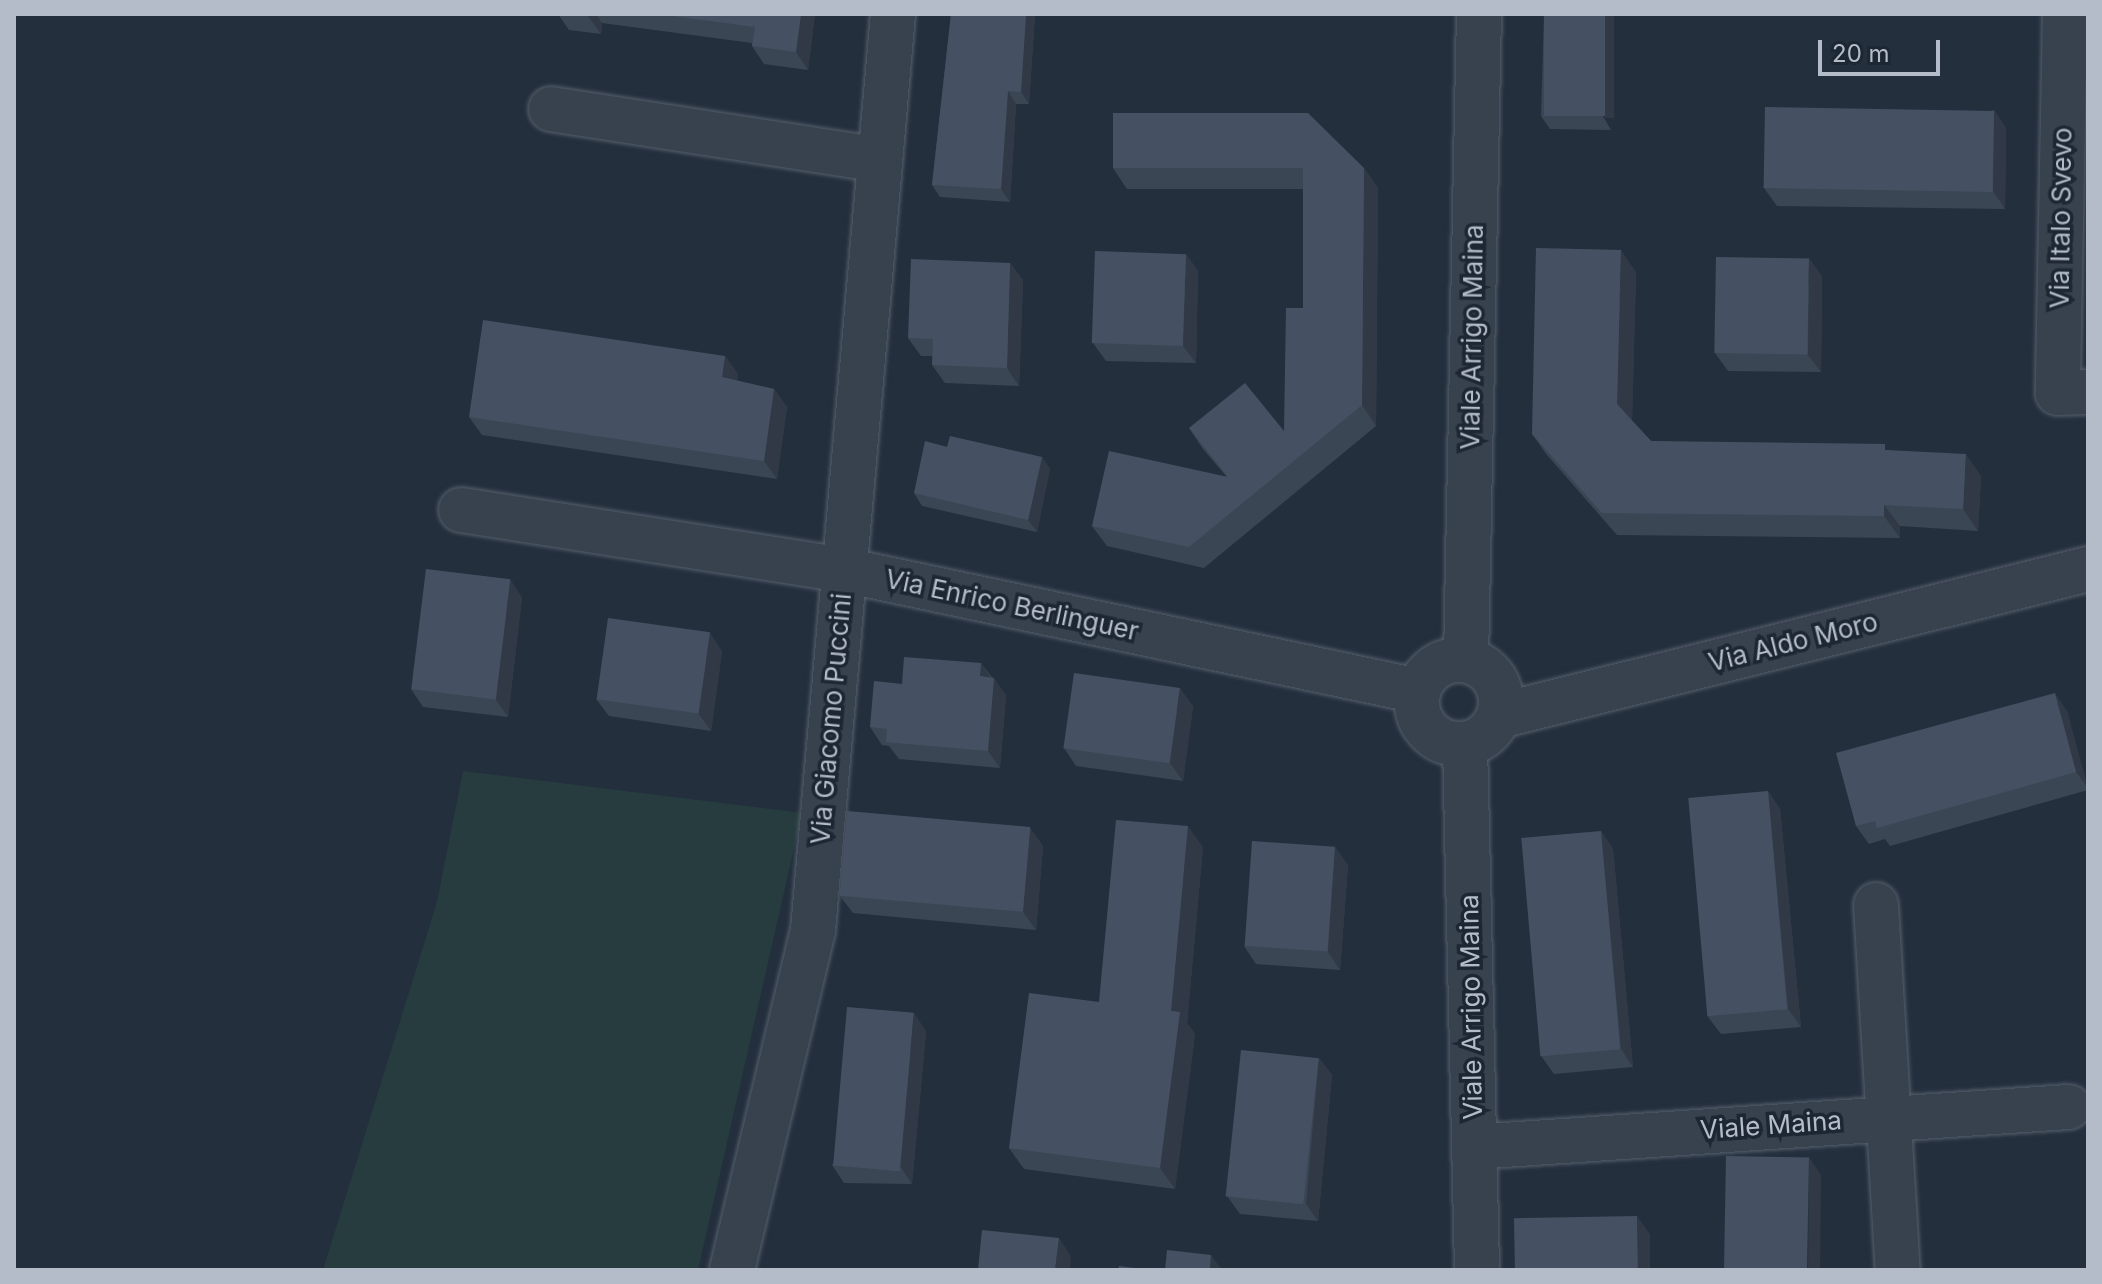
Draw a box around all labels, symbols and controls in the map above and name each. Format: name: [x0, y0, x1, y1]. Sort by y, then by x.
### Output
scale bar: [1822, 24, 1944, 74]
text: 20 m: [1832, 39, 1890, 68]
street label: Via Italo Svevo: [2044, 127, 2078, 309]
street label: Viale Arrigo Maina: [1454, 224, 1490, 450]
street label: Via Enrico Berlinguer: [883, 563, 1141, 647]
street label: Via Giacomo Puccini: [804, 592, 858, 846]
street label: Via Aldo Moro: [1705, 606, 1881, 678]
street label: Viale Arrigo Maina: [1453, 894, 1489, 1120]
street label: Viale Maina: [1699, 1104, 1843, 1146]

